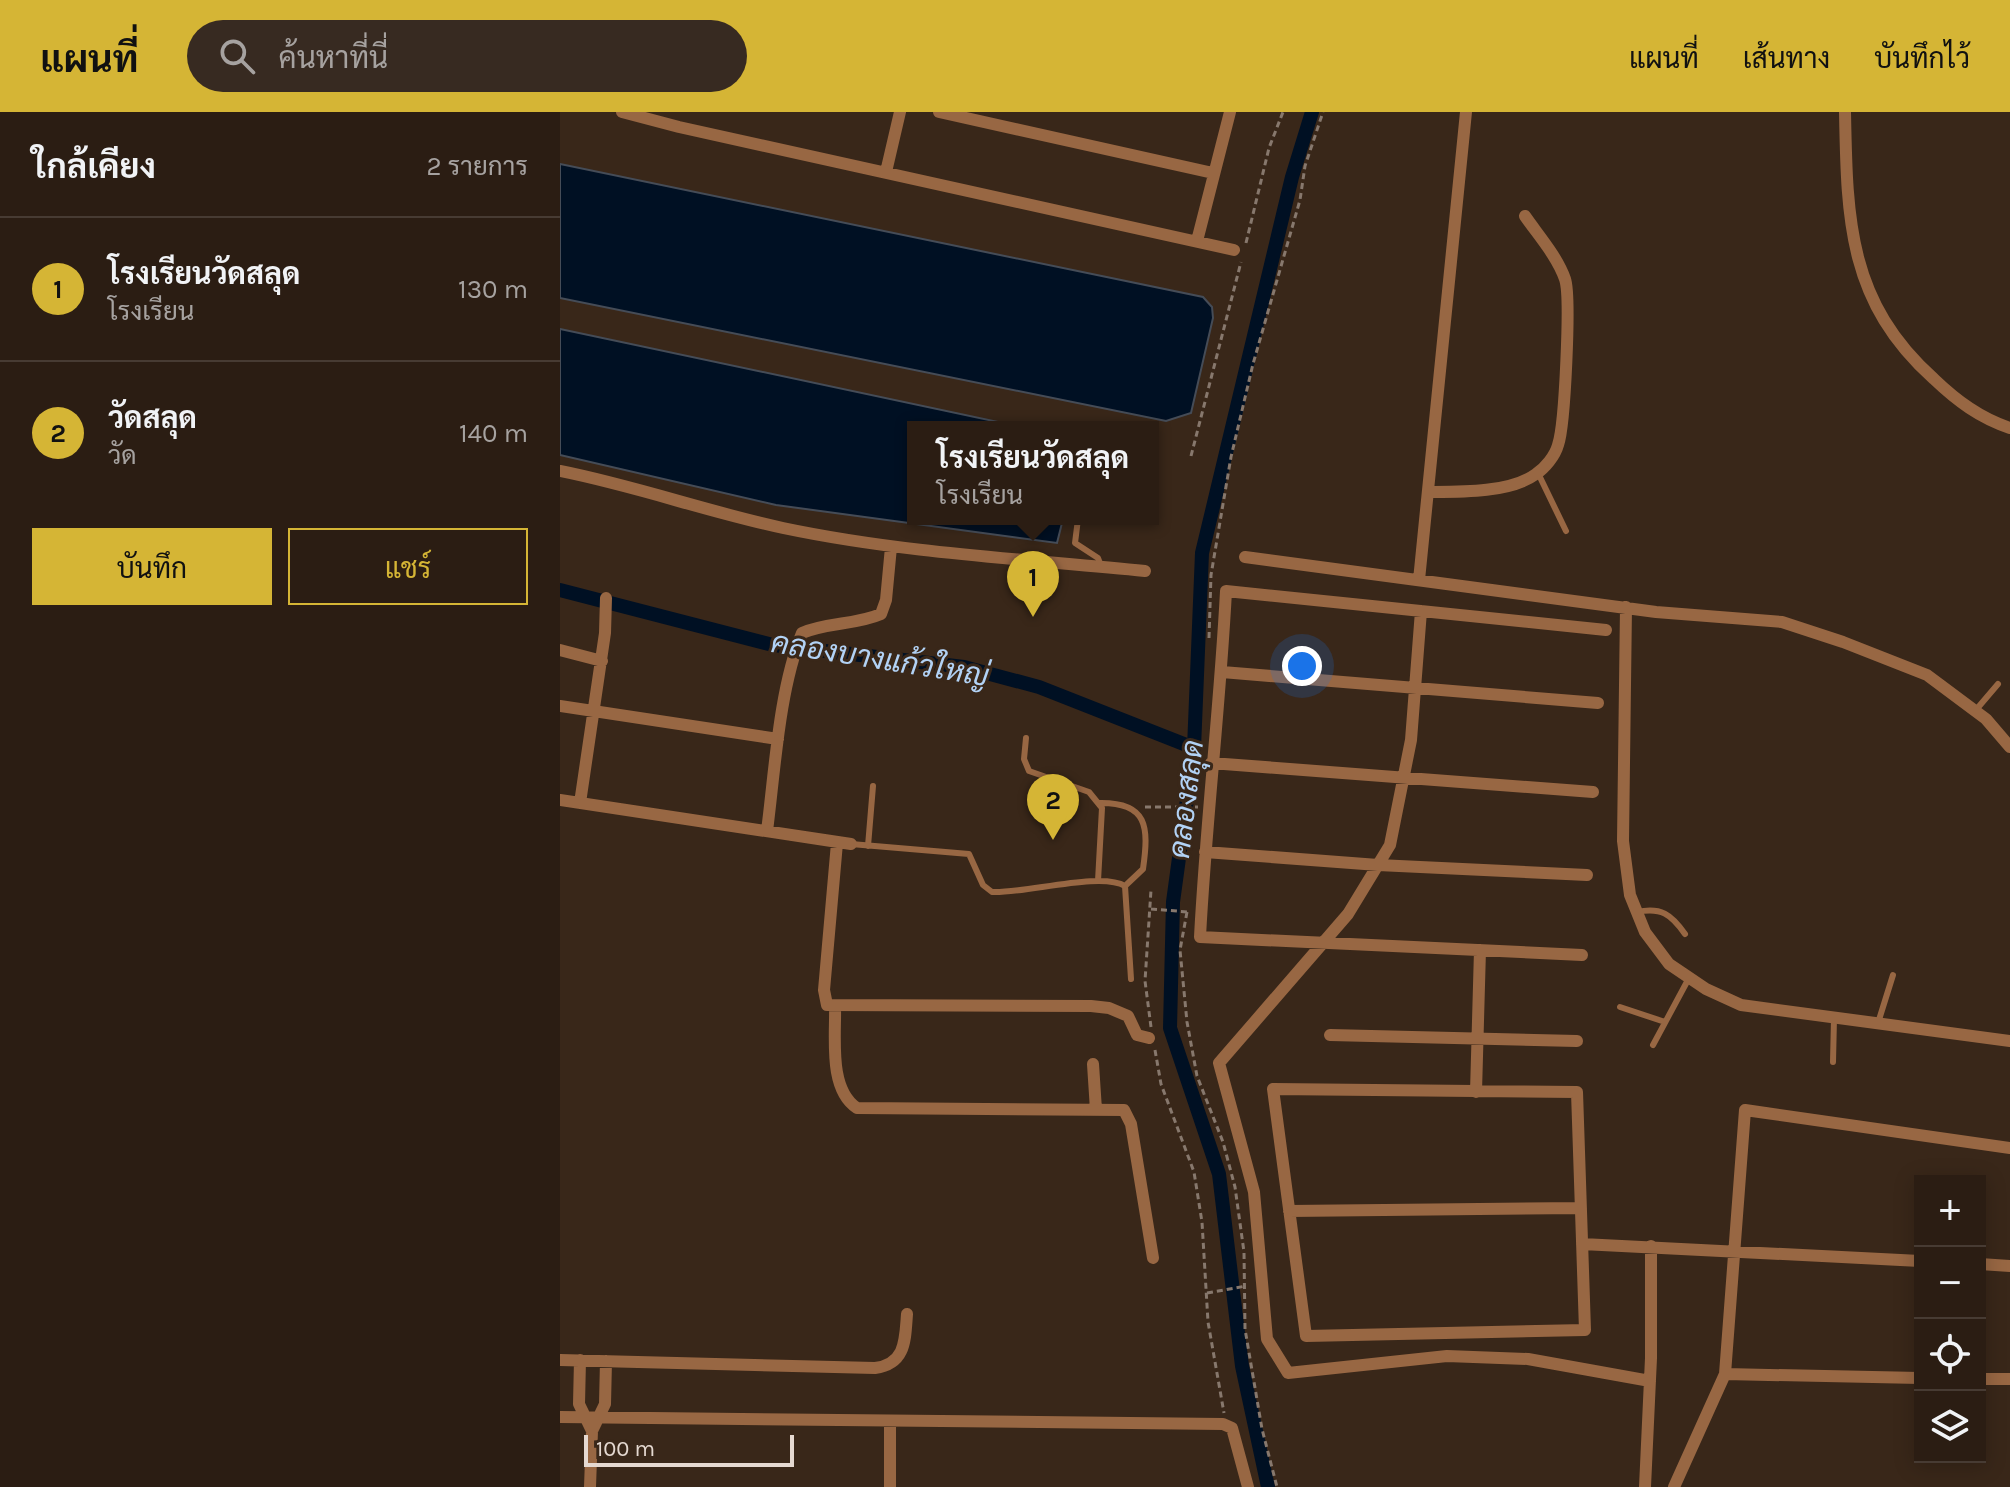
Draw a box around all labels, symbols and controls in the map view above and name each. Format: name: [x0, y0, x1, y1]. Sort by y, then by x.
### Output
search box: [187, 20, 747, 92]
icon: search: [215, 34, 259, 78]
text: แผนที่: [40, 37, 139, 82]
text: ค้นหาที่นี่: [279, 40, 388, 76]
text: แผนที่: [1629, 42, 1699, 75]
text: เส้นทาง: [1743, 42, 1830, 75]
text: บันทึกไว้: [1874, 42, 1970, 75]
text: ใกล้เคียง: [32, 147, 156, 187]
text: 2 รายการ: [427, 151, 528, 182]
text: โรงเรียนวัดสลุด: [108, 256, 300, 292]
text: 1: [53, 274, 63, 305]
text: 130 m: [458, 274, 528, 305]
text: โรงเรียน: [108, 296, 194, 327]
text: วัดสลุด: [108, 400, 197, 436]
text: 2: [50, 418, 66, 449]
text: 140 m: [459, 418, 528, 449]
popup: [907, 421, 1159, 525]
text: วัด: [108, 440, 137, 471]
text: โรงเรียนวัดสลุด: [937, 440, 1129, 476]
text: โรงเรียน: [937, 480, 1023, 511]
button: บันทึก: [32, 528, 272, 605]
button: แชร์: [288, 528, 528, 605]
pin: 1: [1007, 551, 1059, 617]
water label: คลองบางแก้วใหญ่: [769, 622, 994, 694]
your location: [1282, 646, 1322, 686]
water label: คลองสลุด: [1161, 738, 1214, 861]
pin: 2: [1027, 774, 1079, 840]
map controls: [1914, 1175, 1986, 1463]
button: +: [1914, 1175, 1986, 1247]
button: −: [1914, 1247, 1986, 1319]
button: locate: [1914, 1319, 1986, 1391]
button: layers: [1914, 1391, 1986, 1463]
scale bar: [584, 1431, 794, 1467]
text: 100 m: [596, 1436, 655, 1462]

